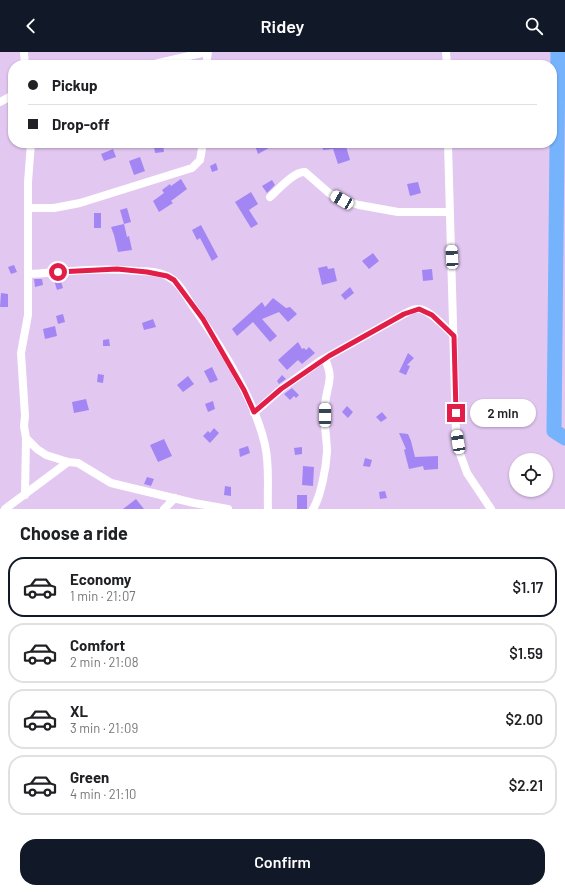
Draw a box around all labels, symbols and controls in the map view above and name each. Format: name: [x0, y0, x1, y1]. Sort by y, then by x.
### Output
icon: back: [20, 15, 42, 37]
text: Ridey: [261, 15, 304, 37]
icon: search: [523, 15, 545, 37]
text: Pickup: [52, 76, 98, 94]
text: Drop-off: [52, 115, 110, 133]
car: [329, 189, 355, 211]
car: [445, 245, 459, 269]
route start: [49, 263, 67, 281]
callout: 2 min: [470, 399, 536, 427]
car: [319, 403, 331, 427]
route end: [447, 404, 465, 422]
text: 2 min: [488, 405, 518, 421]
car: [450, 429, 466, 455]
map controls: [509, 453, 553, 497]
button: locate: [509, 453, 553, 497]
text: Choose a ride: [20, 522, 128, 544]
icon: car: [22, 569, 58, 605]
text: Economy: [70, 570, 131, 588]
text: $1.17: [512, 578, 543, 596]
text: 1 min · 21:07: [70, 588, 135, 604]
icon: car: [22, 635, 58, 671]
text: Comfort: [70, 636, 125, 654]
text: $1.59: [509, 644, 543, 662]
text: 2 min · 21:08: [70, 654, 138, 670]
icon: car: [22, 701, 58, 737]
text: XL: [70, 702, 88, 720]
text: $2.00: [506, 710, 543, 728]
text: 3 min · 21:09: [70, 720, 138, 736]
icon: car: [22, 767, 58, 803]
text: Green: [70, 768, 109, 786]
text: $2.21: [509, 776, 543, 794]
text: 4 min · 21:10: [70, 786, 136, 802]
button: Confirm: [20, 839, 545, 885]

